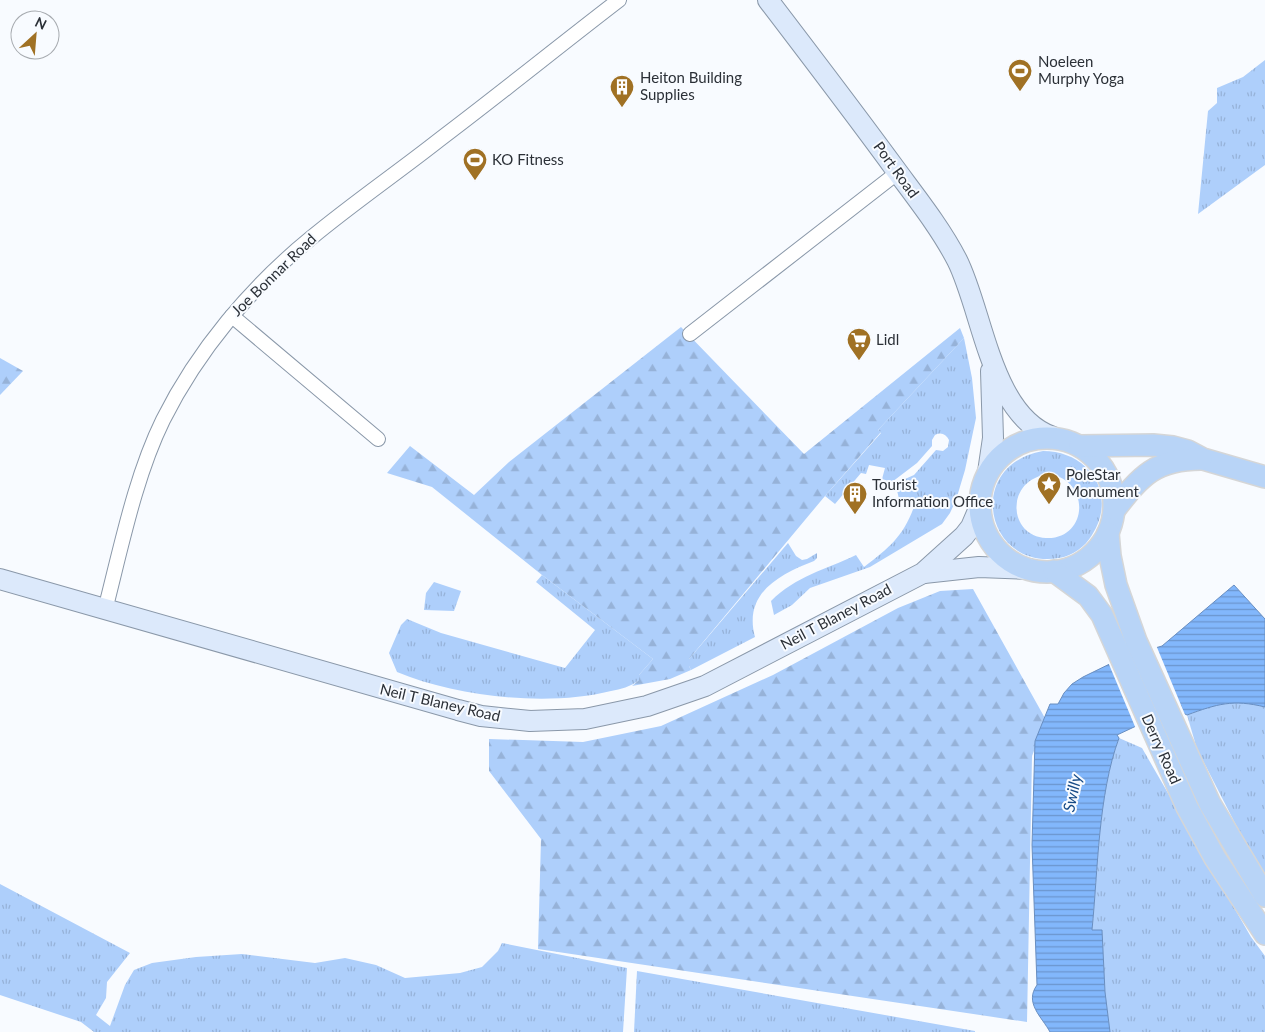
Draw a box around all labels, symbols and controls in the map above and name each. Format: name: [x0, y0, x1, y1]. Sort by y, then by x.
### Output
north arrow: [10, 10, 60, 60]
text: N: [32, 13, 49, 33]
place label: Noeleen Murphy Yoga: [1038, 52, 1124, 87]
sports icon: Noeleen Murphy Yoga: [1007, 58, 1033, 92]
place label: Heiton Building Supplies: [640, 68, 742, 103]
building icon: Heiton Building Supplies: [609, 74, 635, 108]
street label: Port Road: [870, 138, 923, 201]
sports icon: KO Fitness: [462, 147, 488, 181]
place label: KO Fitness: [492, 150, 564, 168]
street label: Joe Bonnar Road: [227, 229, 319, 319]
supermarket icon: Lidl: [846, 327, 872, 361]
place label: Lidl: [876, 330, 899, 348]
place label: PoleStar Monument: [1066, 465, 1139, 500]
place icon: PoleStar Monument: [1036, 471, 1062, 505]
place label: Tourist Information Office: [872, 475, 993, 510]
building icon: Tourist Information Office: [842, 481, 868, 515]
street label: Neil T Blaney Road: [777, 579, 894, 653]
street label: Neil T Blaney Road: [378, 679, 502, 725]
street label: Derry Road: [1139, 711, 1185, 786]
water label: Swilly: [1058, 772, 1085, 813]

